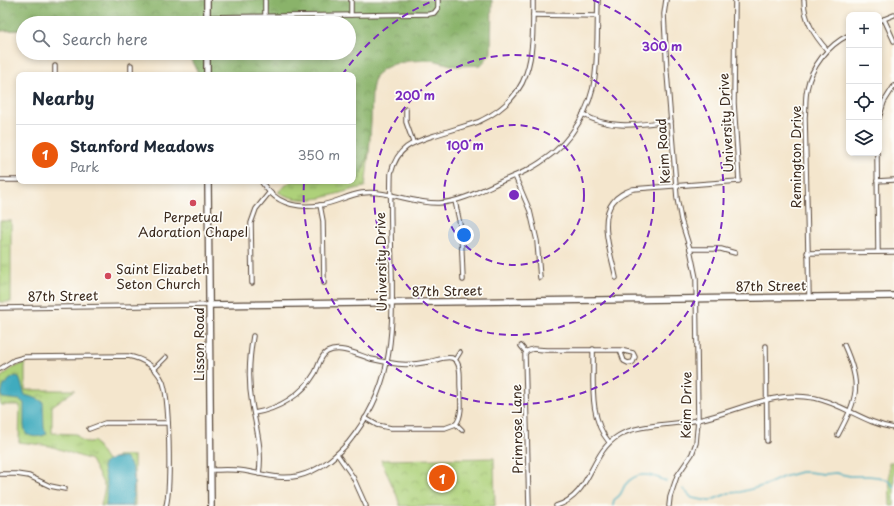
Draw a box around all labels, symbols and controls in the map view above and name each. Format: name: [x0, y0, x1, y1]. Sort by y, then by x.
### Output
map controls: [846, 12, 882, 156]
button: +: [846, 12, 882, 48]
search box: [16, 16, 356, 60]
icon: search: [30, 27, 52, 49]
text: Search here: [62, 27, 148, 50]
text: 300 m: [642, 37, 682, 55]
button: −: [846, 48, 882, 84]
street label: University Drive: [713, 73, 738, 173]
button: locate: [846, 84, 882, 120]
text: Nearby: [32, 85, 94, 111]
text: 200 m: [395, 86, 435, 104]
street label: Remington Drive: [786, 105, 805, 209]
street label: Keim Road: [651, 118, 674, 184]
button: layers: [846, 120, 882, 156]
text: Stanford Meadows: [70, 134, 214, 157]
text: 100 m: [446, 136, 484, 154]
text: 1: [42, 145, 48, 164]
text: 350 m: [298, 145, 340, 164]
text: Park: [70, 157, 99, 176]
centre of rings: [507, 188, 521, 202]
marker: Perpetual Adoration Chapel: [188, 198, 198, 208]
place label: Perpetual Adoration Chapel: [138, 207, 248, 241]
street label: University Drive: [370, 212, 391, 312]
your location: [454, 225, 474, 245]
place label: Saint Elizabeth Seton Church: [116, 259, 209, 293]
marker: Saint Elizabeth Seton Church: [103, 271, 113, 281]
street label: 87th Street: [736, 275, 806, 296]
street label: 87th Street: [412, 280, 482, 301]
street label: 87th Street: [28, 285, 98, 306]
street label: Lisson Road: [189, 307, 208, 381]
street label: Keim Drive: [675, 371, 696, 439]
street label: Primrose Lane: [506, 384, 527, 474]
pin: 1: [429, 463, 455, 493]

